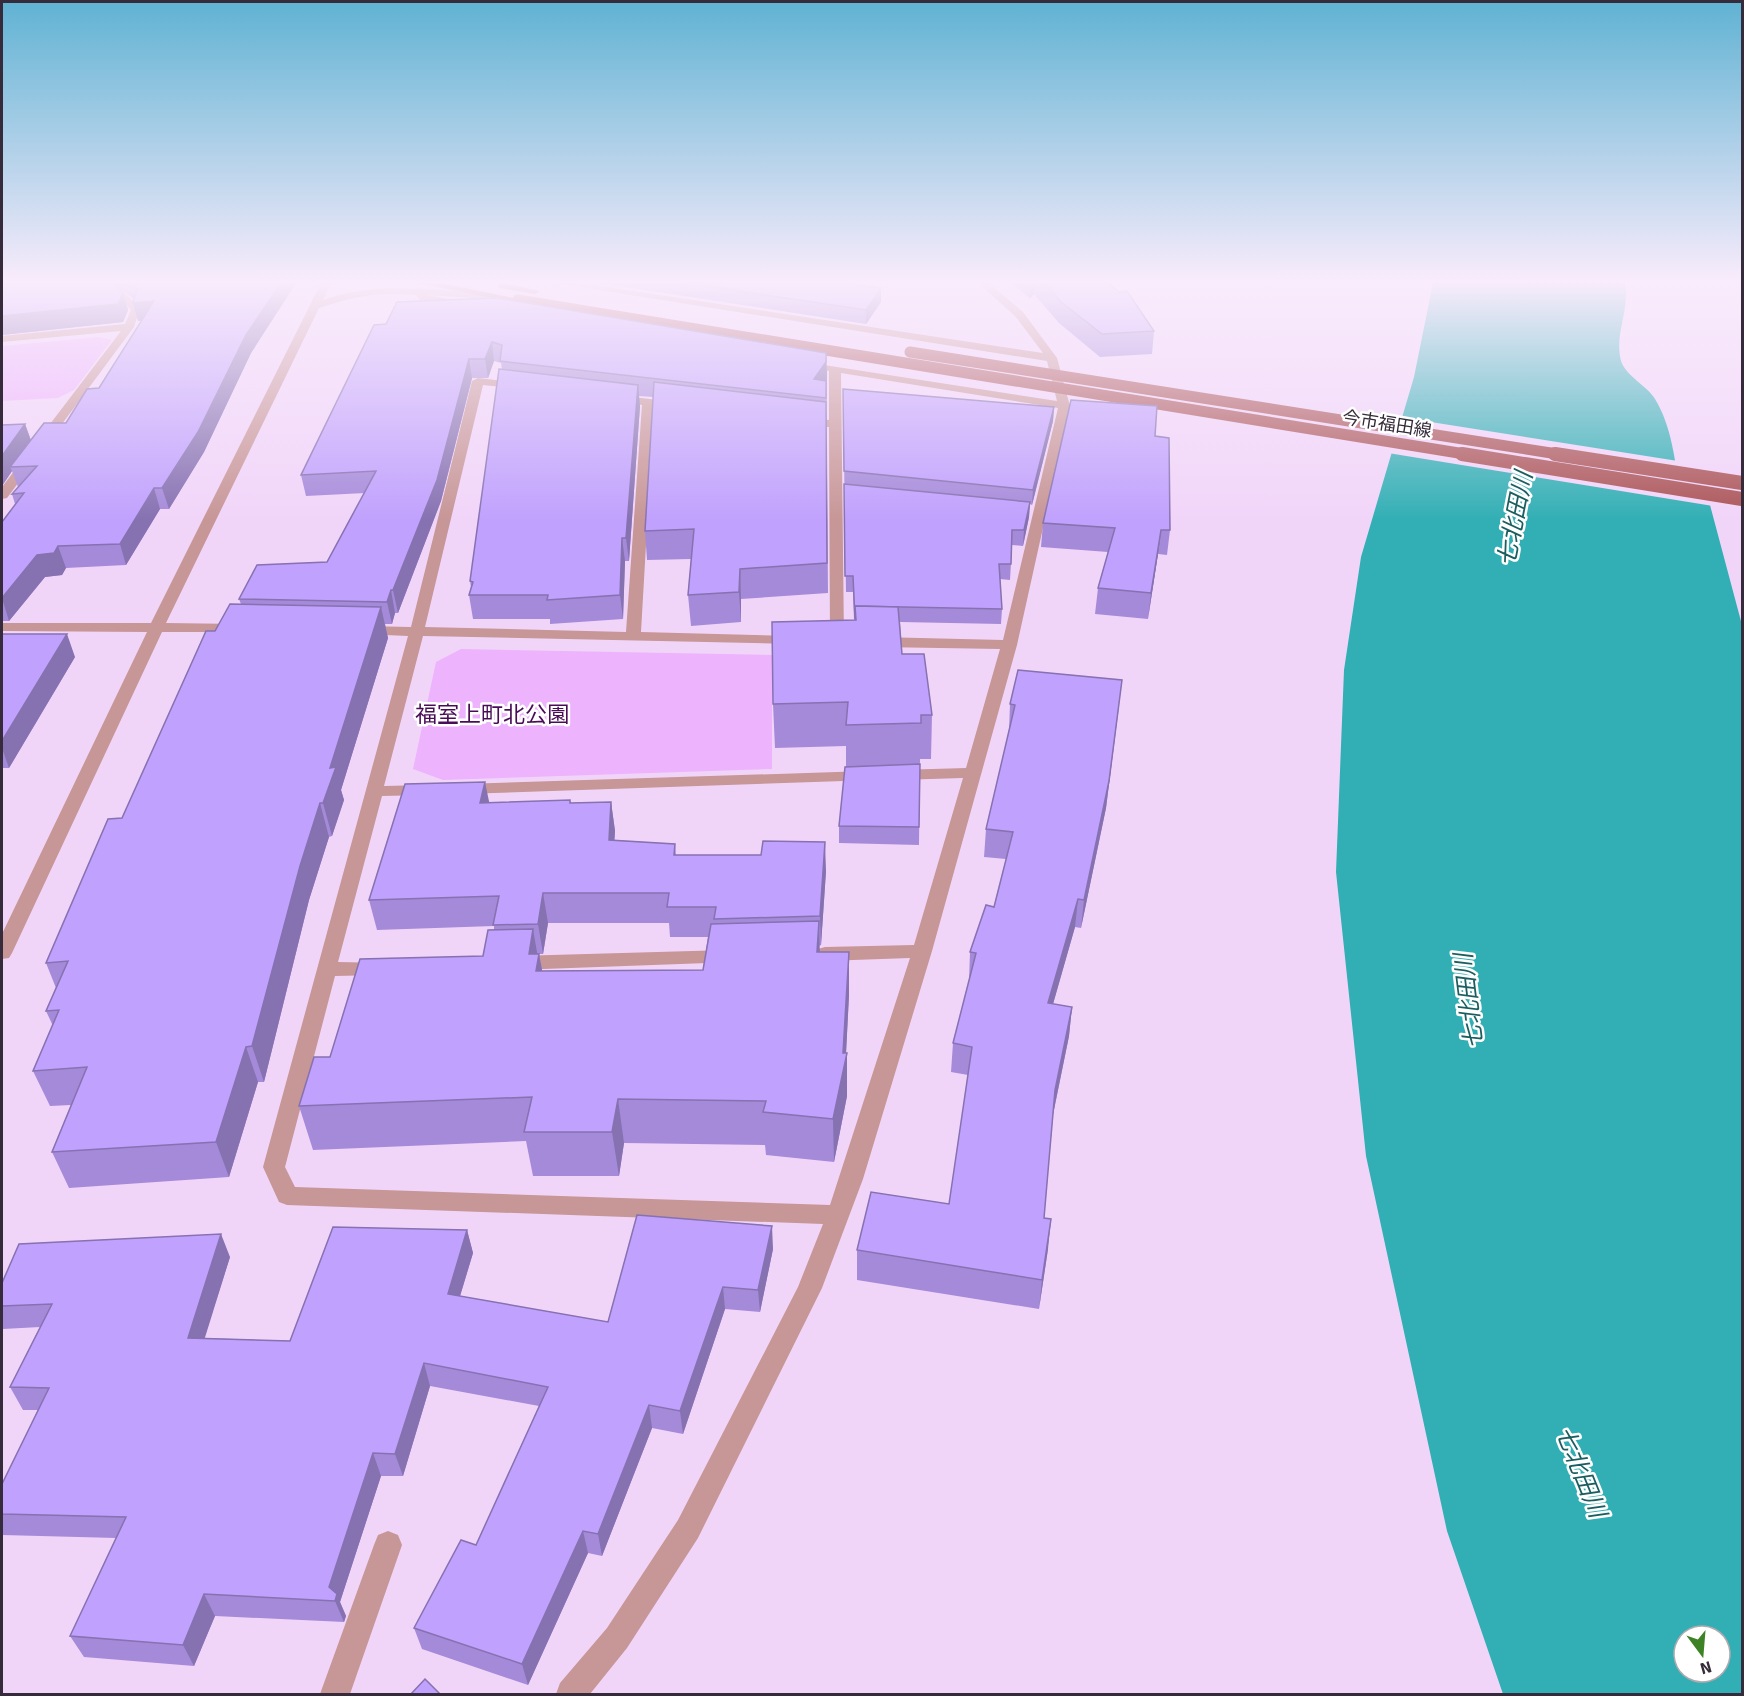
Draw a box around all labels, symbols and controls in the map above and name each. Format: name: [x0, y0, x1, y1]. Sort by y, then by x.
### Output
street label: 今市福田線: [1341, 406, 1433, 442]
water label: 七北田川: [1491, 466, 1539, 569]
park label: 福室上町北公園: [415, 701, 569, 728]
water label: 七北田川: [1448, 949, 1490, 1050]
water label: 七北田川: [1549, 1422, 1614, 1525]
north arrow: [1672, 1624, 1732, 1684]
text: N: [1698, 1656, 1714, 1679]

